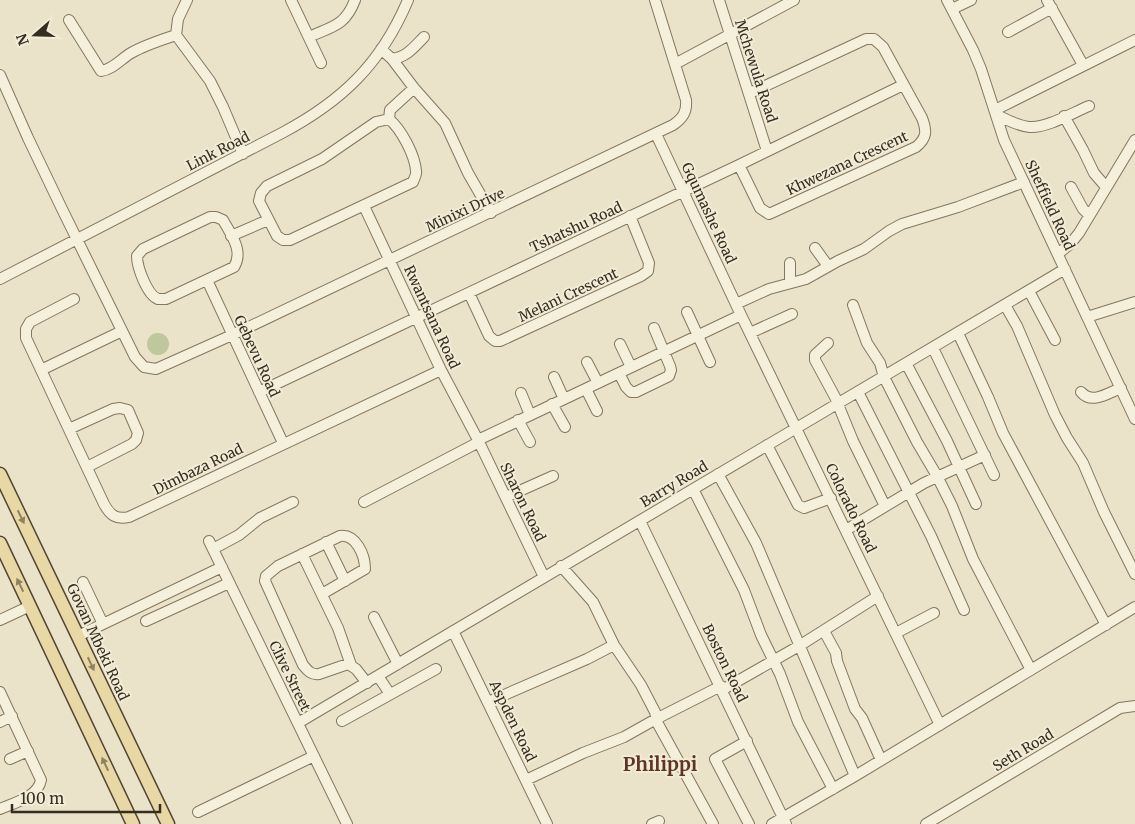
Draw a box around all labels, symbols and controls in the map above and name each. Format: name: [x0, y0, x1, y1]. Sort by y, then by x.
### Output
north arrow: [10, 10, 60, 60]
street label: Mchewula Road: [731, 17, 781, 125]
text: N: [12, 31, 33, 48]
street label: Link Road: [183, 127, 253, 175]
street label: Khwezana Crescent: [783, 127, 911, 199]
street label: Sheffield Road: [1021, 157, 1079, 254]
street label: Gqumashe Road: [678, 160, 741, 267]
street label: Minixi Drive: [423, 184, 507, 236]
street label: Tshatshu Road: [527, 197, 626, 256]
street label: Rwantsana Road: [400, 262, 464, 372]
street label: Melani Crescent: [515, 264, 621, 326]
street label: Gebevu Road: [230, 312, 284, 400]
street label: Dimbaza Road: [150, 439, 246, 498]
street label: Barry Road: [637, 457, 712, 511]
street label: Sharon Road: [496, 460, 550, 545]
street label: Colorado Road: [822, 460, 881, 556]
one-way arrow: [17, 510, 26, 525]
one-way arrow: [16, 578, 25, 593]
street label: Govan Mbeki Road: [63, 581, 133, 704]
street label: Boston Road: [698, 621, 752, 706]
street label: Clive Street: [265, 638, 315, 715]
one-way arrow: [88, 657, 96, 671]
street label: Aspden Road: [485, 677, 541, 765]
street label: Seth Road: [989, 725, 1057, 775]
district label: Philippi: [623, 752, 698, 776]
one-way arrow: [100, 757, 108, 771]
scale bar: [12, 782, 160, 814]
text: 100 m: [20, 789, 64, 808]

